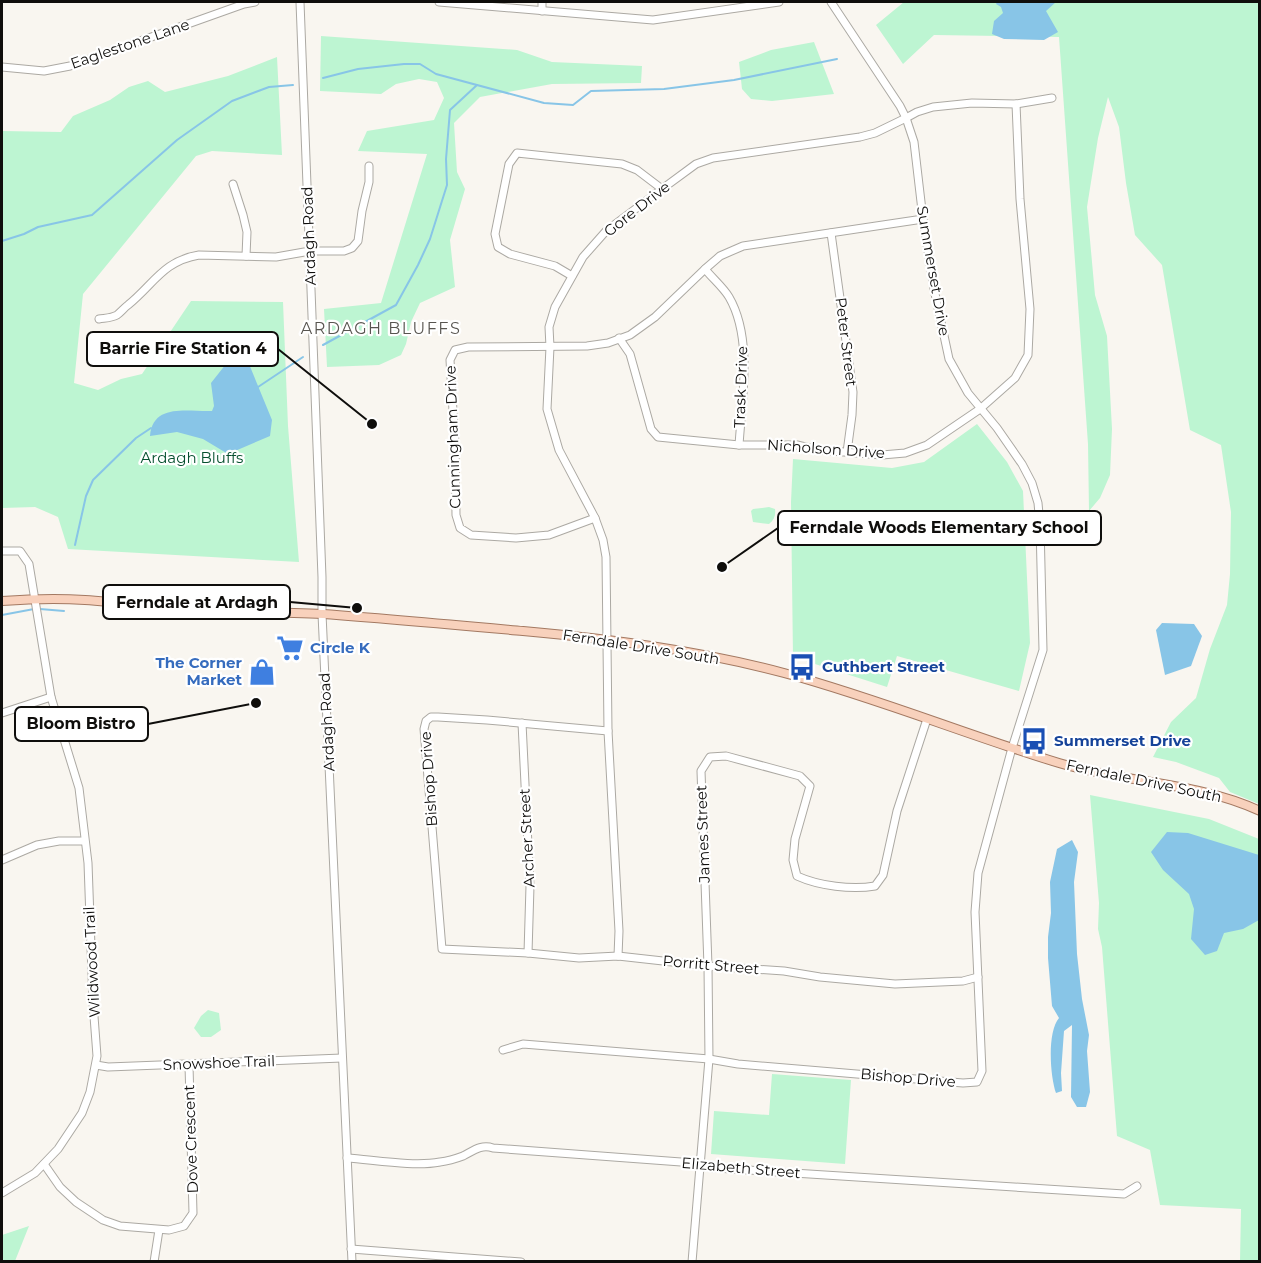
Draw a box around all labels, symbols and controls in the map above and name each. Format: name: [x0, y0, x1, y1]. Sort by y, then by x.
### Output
street label: Eaglestone Lane: [68, 14, 192, 73]
street label: Gore Drive: [600, 177, 674, 240]
street label: Ardagh Road: [297, 186, 320, 286]
street label: Summerset Drive: [913, 204, 954, 337]
street label: Peter Street: [832, 296, 861, 388]
district label: ARDAGH BLUFFS: [301, 319, 461, 338]
callout: Barrie Fire Station 4: [87, 332, 278, 366]
text: Barrie Fire Station 4: [99, 339, 267, 358]
street label: Trask Drive: [730, 346, 751, 428]
street label: Cunningham Drive: [441, 365, 464, 509]
street label: Nicholson Drive: [766, 435, 886, 462]
park label: Ardagh Bluffs: [141, 448, 243, 467]
callout: Ferndale Woods Elementary School: [778, 511, 1101, 545]
text: Ferndale Woods Elementary School: [790, 518, 1088, 537]
callout: Ferndale at Ardagh: [103, 585, 290, 619]
text: Ferndale at Ardagh: [116, 593, 278, 612]
street label: Ferndale Drive South: [561, 625, 721, 668]
supermarket icon: Circle K: [275, 633, 305, 663]
place label: Circle K: [310, 638, 371, 657]
bus stop icon: Cuthbert Street: [787, 652, 817, 682]
place label: The Corner Market: [155, 653, 243, 689]
shop icon: The Corner Market: [247, 657, 277, 687]
place label: Cuthbert Street: [822, 657, 945, 676]
street label: Ardagh Road: [314, 672, 339, 772]
callout: Bloom Bistro: [15, 707, 148, 741]
text: Bloom Bistro: [26, 714, 136, 733]
bus stop icon: Summerset Drive: [1019, 726, 1049, 756]
street label: Bishop Drive: [416, 731, 441, 827]
place label: Summerset Drive: [1054, 731, 1191, 750]
street label: Ferndale Drive South: [1065, 755, 1224, 806]
street label: James Street: [691, 785, 714, 884]
street label: Archer Street: [514, 788, 539, 888]
street label: Wildwood Trail: [79, 906, 104, 1018]
street label: Porritt Street: [662, 951, 760, 978]
street label: Snowshoe Trail: [163, 1051, 275, 1074]
street label: Bishop Drive: [860, 1064, 956, 1091]
street label: Dove Crescent: [179, 1084, 202, 1194]
street label: Elizabeth Street: [681, 1153, 801, 1182]

